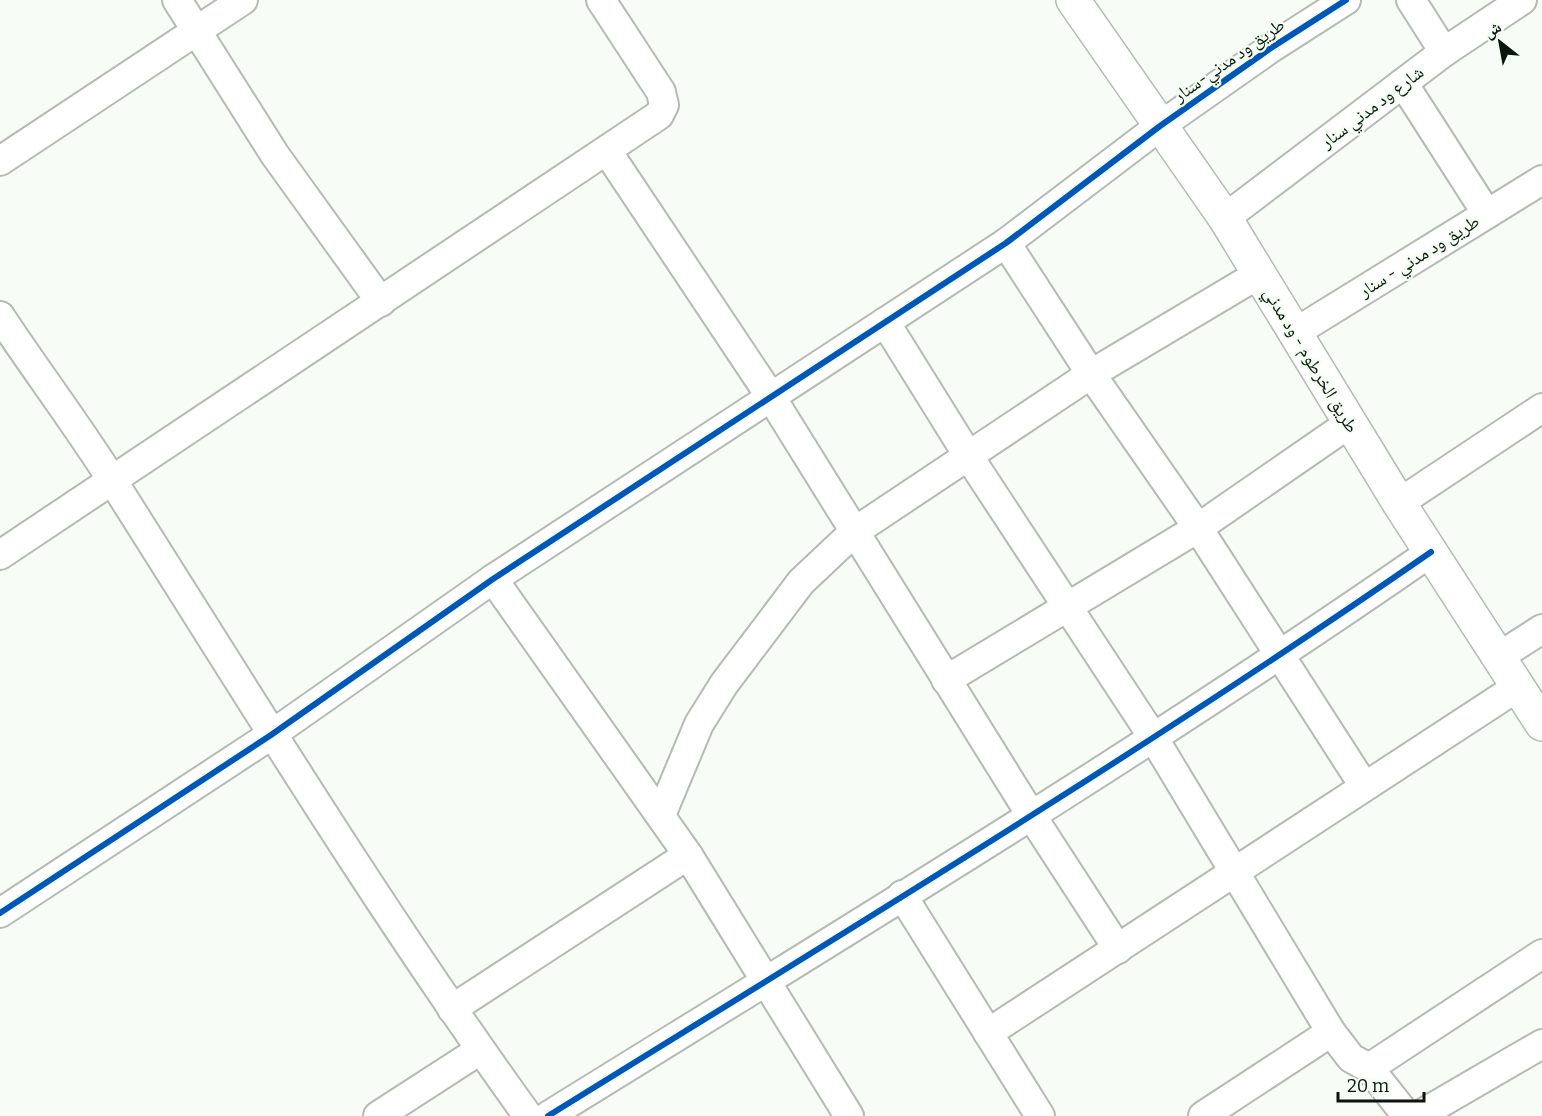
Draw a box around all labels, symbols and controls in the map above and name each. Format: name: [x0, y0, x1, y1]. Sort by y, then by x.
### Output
north arrow: [1470, 12, 1530, 72]
street label: طريق ود مدني-سنار: [1168, 13, 1291, 110]
text: ش: [1480, 17, 1505, 42]
street label: شارع ود مدني سنار: [1315, 61, 1430, 156]
street label: طريق ود مدني - سنار: [1354, 210, 1485, 305]
street label: طريق الخرطوم - ود مدني: [1256, 283, 1363, 439]
scale bar: [1338, 1065, 1424, 1103]
text: 20 m: [1347, 1075, 1389, 1097]

